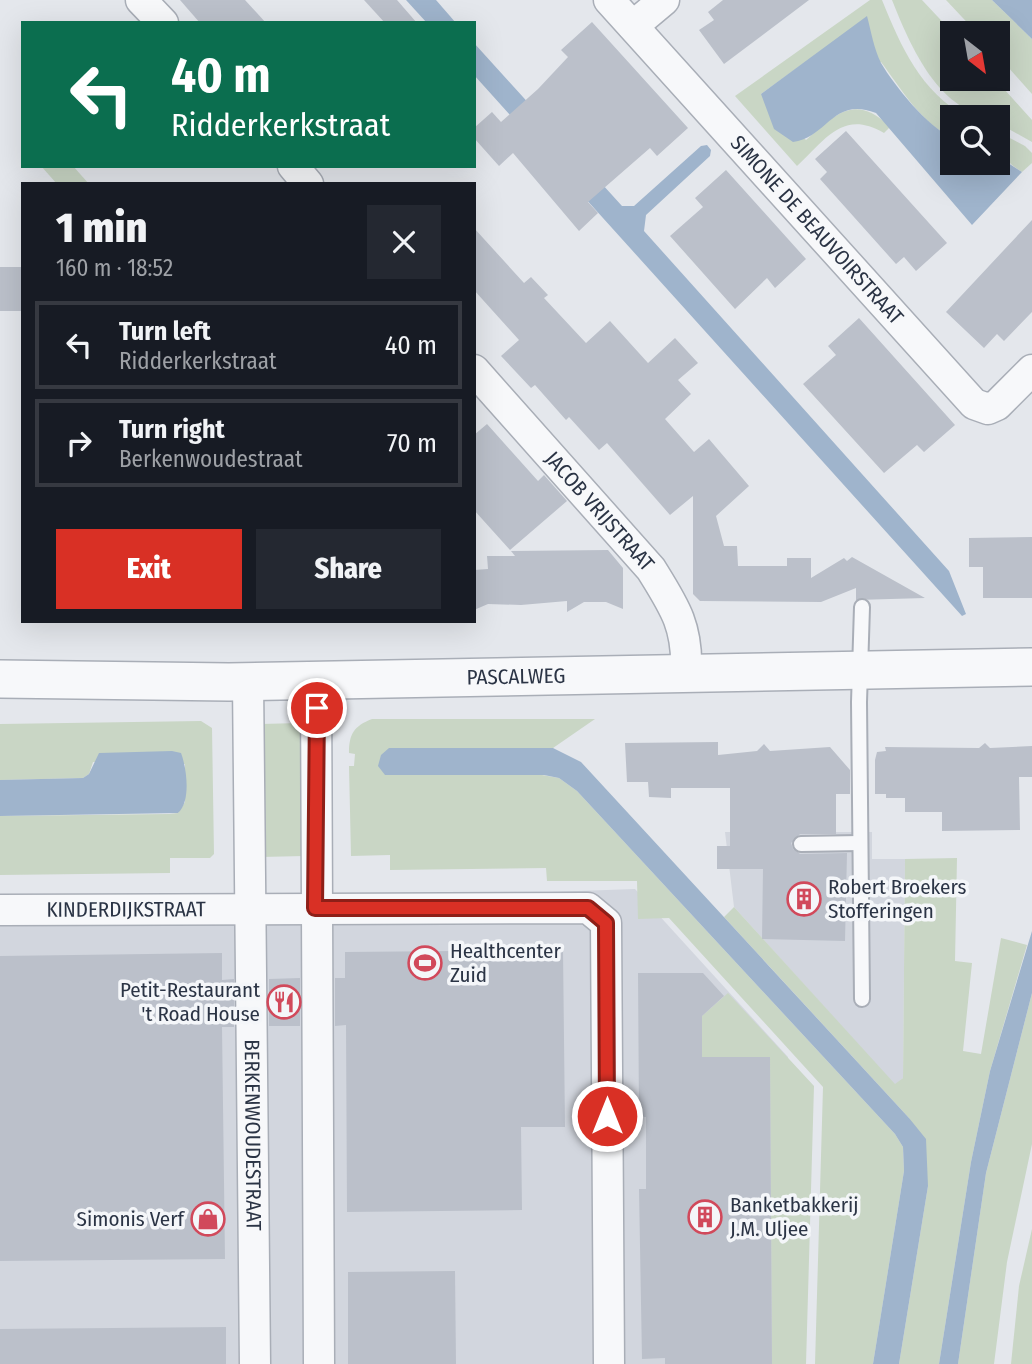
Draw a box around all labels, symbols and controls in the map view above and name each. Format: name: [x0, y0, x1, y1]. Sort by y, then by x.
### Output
north arrow: [940, 21, 1010, 91]
map controls: [940, 21, 1010, 175]
text: 40 m: [171, 46, 271, 105]
icon: left: [56, 49, 147, 140]
button: search: [940, 105, 1010, 175]
text: Ridderkerkstraat: [171, 106, 390, 144]
street label: SIMONE DE BEAUVOIRSTRAAT: [725, 130, 909, 330]
text: 1 min: [56, 203, 147, 253]
button: close: [367, 205, 441, 279]
text: 160 m · 18:52: [56, 254, 173, 282]
text: Turn left: [119, 316, 211, 347]
icon: left: [60, 326, 98, 364]
text: 40 m: [385, 330, 437, 361]
text: Ridderkerkstraat: [119, 347, 276, 375]
text: Turn right: [119, 414, 225, 445]
icon: right: [60, 424, 98, 462]
text: 70 m: [387, 428, 437, 459]
text: Berkenwoudestraat: [119, 445, 302, 473]
street label: JACOB VRIJSTRAAT: [539, 446, 660, 577]
button: Exit: [56, 529, 242, 609]
button: Share: [256, 529, 441, 609]
street label: PASCALWEG: [466, 663, 566, 691]
pin: [287, 678, 347, 738]
icon: arrive: [298, 689, 336, 727]
place label: Robert Broekers Stofferingen: [828, 874, 967, 924]
building icon: Robert Broekers Stofferingen: [785, 880, 823, 918]
street label: KINDERDIJKSTRAAT: [46, 896, 206, 923]
place label: Healthcenter Zuid: [450, 938, 561, 988]
sports icon: Healthcenter Zuid: [406, 944, 444, 982]
place label: Petit-Restaurant 't Road House: [120, 977, 260, 1027]
restaurant icon: Petit-Restaurant 't Road House: [265, 983, 303, 1021]
street label: BERKENWOUDESTRAAT: [239, 1039, 267, 1231]
position arrow: [570, 1079, 644, 1153]
place label: Banketbakkerij J.M. Uljee: [730, 1192, 859, 1242]
building icon: Banketbakkerij J.M. Uljee: [686, 1198, 724, 1236]
shop icon: Simonis Verf: [189, 1200, 227, 1238]
place label: Simonis Verf: [77, 1206, 186, 1232]

